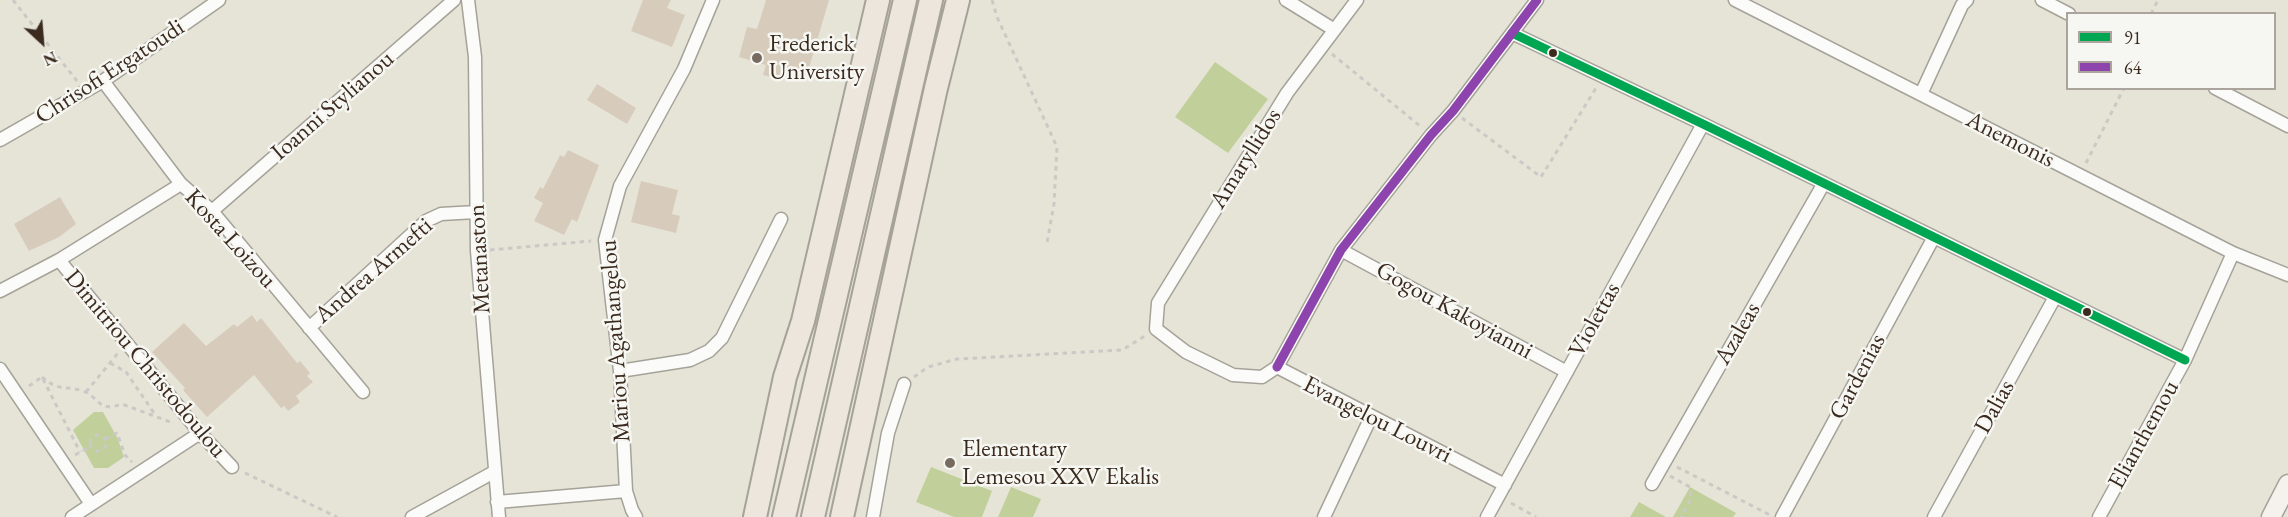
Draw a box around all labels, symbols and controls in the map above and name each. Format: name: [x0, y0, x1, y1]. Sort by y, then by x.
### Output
north arrow: [12, 12, 72, 72]
legend: [2066, 12, 2276, 90]
street label: Chrisofi Ergatoudi: [30, 13, 190, 131]
text: 91: [2124, 26, 2141, 49]
place label: Frederick University: [769, 30, 864, 86]
street label: Ioanni Stylianou: [266, 45, 400, 167]
text: N: [40, 46, 61, 71]
unlabelled marker: [1547, 47, 1559, 59]
marker: Frederick University: [750, 51, 764, 65]
text: 64: [2124, 56, 2141, 79]
street label: Amaryllidos: [1204, 104, 1288, 214]
street label: Anemonis: [1961, 105, 2059, 175]
street label: Kosta Loizou: [178, 184, 282, 294]
street label: Metanaston: [463, 203, 497, 315]
street label: Andrea Armefti: [309, 212, 439, 330]
street label: Mariou Agathangelou: [595, 239, 637, 443]
street label: Gogou Kakoyianni: [1371, 256, 1537, 366]
street label: Dimitriou Christodoulou: [58, 264, 232, 464]
street label: Violettas: [1563, 278, 1627, 362]
street label: Azaleas: [1709, 298, 1767, 370]
unlabelled marker: [2081, 306, 2093, 318]
street label: Gardenias: [1824, 329, 1892, 425]
street label: Evangelou Louvri: [1298, 370, 1456, 470]
street label: Dalias: [1969, 375, 2021, 439]
street label: Elianthemou: [2102, 376, 2186, 494]
place label: Elementary Lemesou XXV Ekalis: [962, 435, 1159, 491]
marker: Elementary Lemesou XXV Ekalis: [943, 456, 957, 470]

